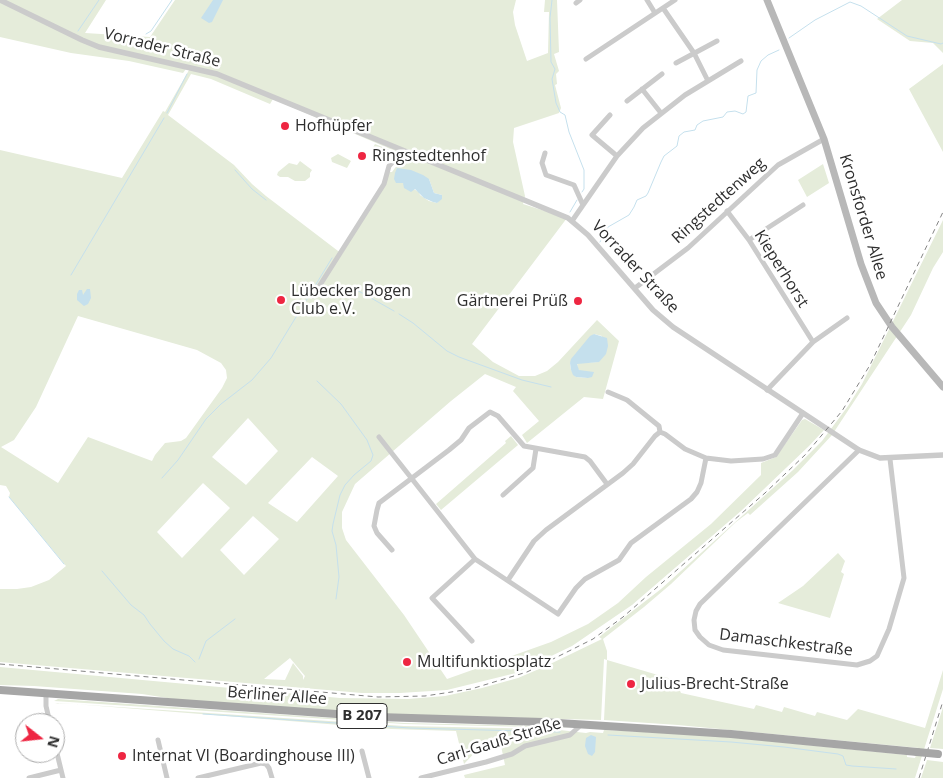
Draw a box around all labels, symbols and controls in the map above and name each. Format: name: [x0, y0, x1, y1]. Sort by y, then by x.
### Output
street label: Vorrader Straße: [102, 24, 222, 72]
place label: Hofhüpfer: [295, 116, 372, 136]
marker: Hofhüpfer: [279, 120, 291, 132]
place label: Ringstedtenhof: [372, 146, 486, 166]
marker: Ringstedtenhof: [356, 150, 368, 162]
street label: Kronsforder Allee: [835, 152, 891, 282]
street label: Ringstedtenweg: [668, 154, 770, 248]
street label: Vorrader Straße: [587, 217, 683, 317]
street label: Kieperhorst: [750, 227, 812, 311]
place label: Lübecker Bogen Club e.V.: [291, 281, 411, 319]
place label: Gärtnerei Prüß: [457, 291, 568, 311]
marker: Lübecker Bogen Club e.V.: [275, 294, 287, 306]
marker: Gärtnerei Prüß: [572, 295, 584, 307]
street label: Damaschkestraße: [718, 625, 854, 661]
place label: Multifunktiosplatz: [417, 652, 551, 672]
marker: Multifunktiosplatz: [401, 656, 413, 668]
place label: Julius-Brecht-Straße: [641, 674, 789, 694]
marker: Julius-Brecht-Straße: [625, 678, 637, 690]
street label: Berliner Allee: [227, 683, 327, 709]
road number: B 207: [337, 704, 387, 728]
north arrow: [15, 713, 65, 763]
street label: Carl-Gauß-Straße: [435, 714, 563, 770]
text: N: [43, 734, 65, 750]
place label: Internat VI (Boardinghouse III): [132, 746, 355, 766]
marker: Internat VI (Boardinghouse III): [116, 750, 128, 762]

